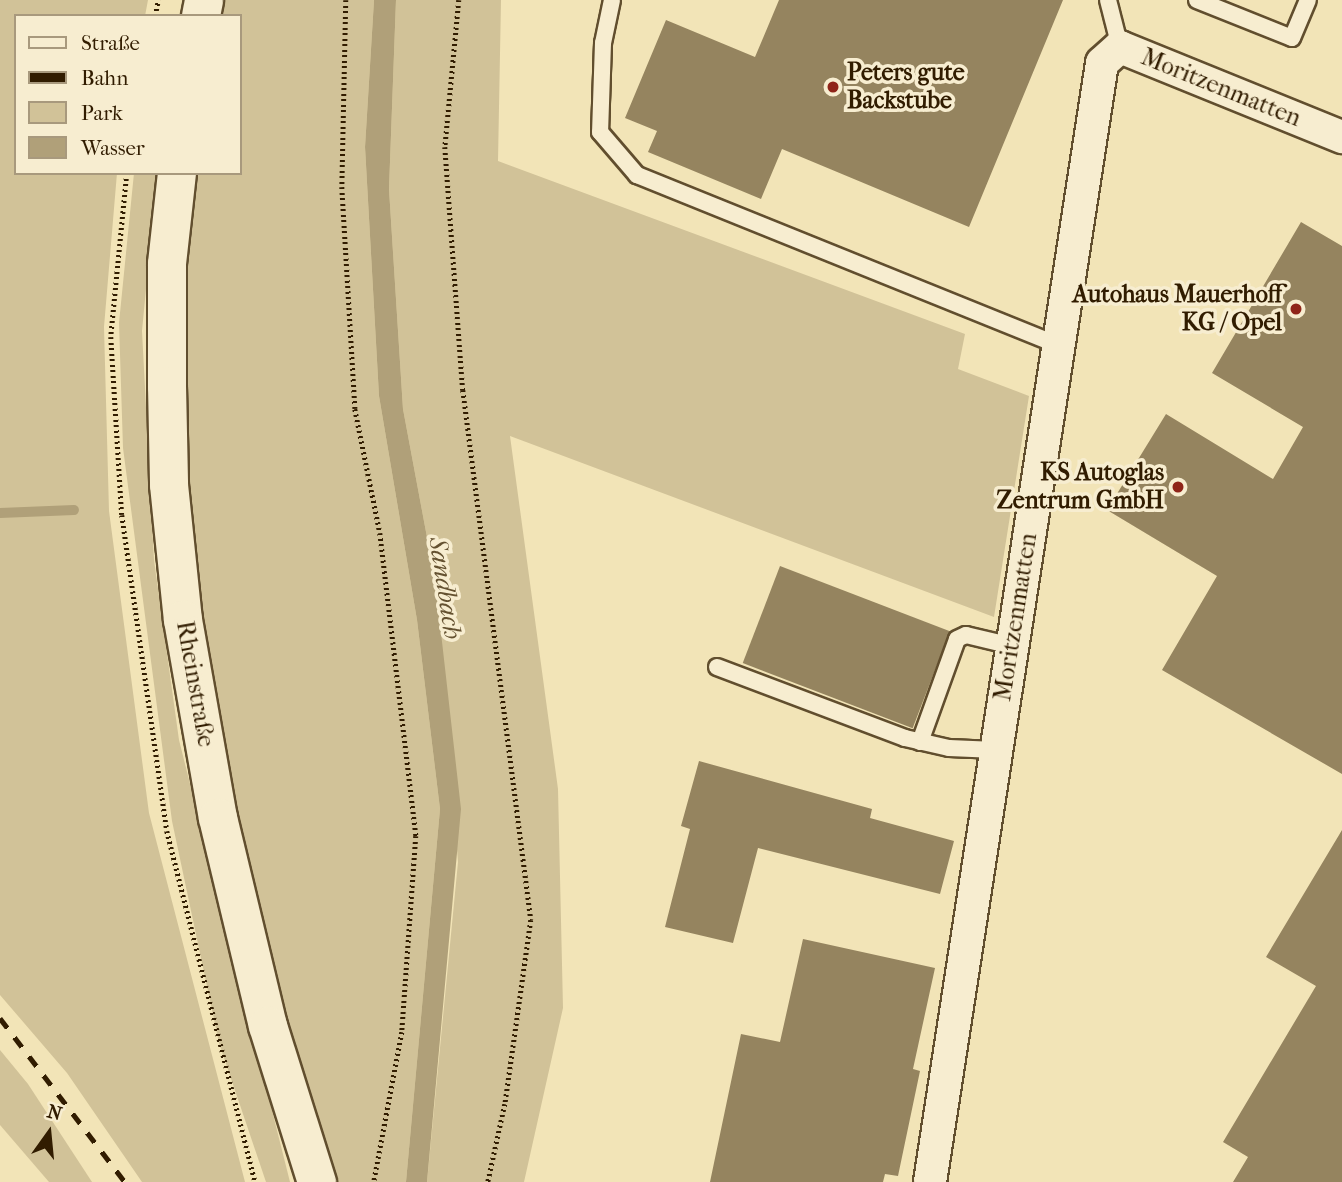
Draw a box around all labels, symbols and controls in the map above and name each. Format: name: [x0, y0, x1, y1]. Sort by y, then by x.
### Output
legend: [14, 14, 242, 175]
text: Straße: [81, 31, 140, 55]
street label: Moritzenmatten: [1137, 43, 1305, 133]
place label: Peters gute Backstube: [847, 59, 965, 115]
text: Bahn: [81, 66, 128, 90]
marker: Peters gute Backstube: [825, 79, 841, 95]
text: Park: [81, 101, 123, 125]
text: Wasser: [81, 136, 145, 160]
place label: Autohaus Mauerhoff KG / Opel: [1073, 281, 1282, 337]
marker: Autohaus Mauerhoff KG / Opel: [1288, 301, 1304, 317]
place label: KS Autoglas Zentrum GmbH: [997, 459, 1164, 515]
marker: KS Autoglas Zentrum GmbH: [1170, 479, 1186, 495]
street label: Moritzenmatten: [988, 531, 1044, 703]
water label: Sandbach: [422, 535, 468, 641]
street label: Rheinstraße: [170, 619, 220, 749]
north arrow: [14, 1098, 84, 1168]
text: N: [45, 1100, 64, 1125]

